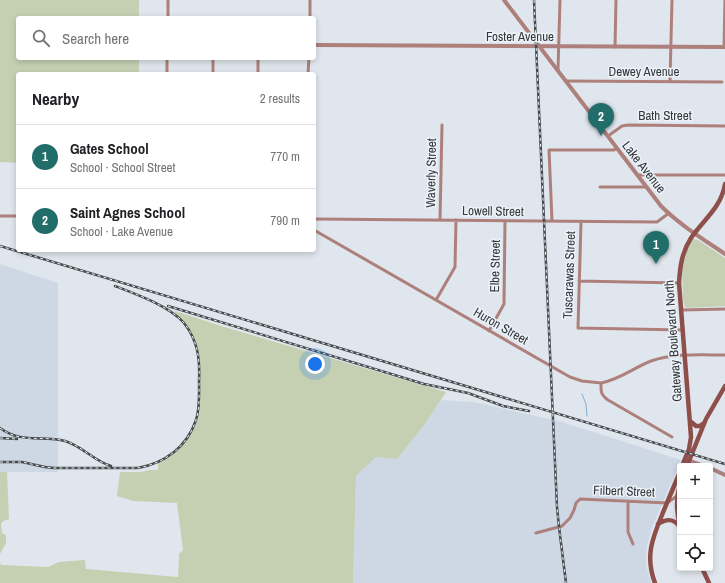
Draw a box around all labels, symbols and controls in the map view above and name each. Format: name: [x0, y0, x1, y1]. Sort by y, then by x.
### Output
search box: [16, 16, 316, 60]
icon: search: [30, 27, 52, 49]
text: Search here: [62, 28, 129, 49]
street label: Foster Avenue: [486, 28, 554, 45]
street label: Dewey Avenue: [609, 63, 680, 80]
text: Nearby: [32, 87, 79, 110]
text: 2 results: [260, 90, 300, 107]
pin: 2: [588, 103, 614, 136]
street label: Bath Street: [638, 107, 692, 124]
text: Gates School: [70, 138, 149, 159]
street label: Waverly Street: [422, 138, 440, 208]
street label: Lake Avenue: [618, 138, 670, 197]
text: 1: [42, 148, 48, 165]
text: 770 m: [270, 148, 300, 165]
text: School · School Street: [70, 159, 175, 176]
text: Saint Agnes School: [70, 202, 185, 223]
street label: Lowell Street: [462, 202, 524, 220]
text: 2: [42, 212, 48, 229]
text: 790 m: [270, 212, 300, 229]
text: School · Lake Avenue: [70, 223, 173, 240]
street label: Tuscarawas Street: [559, 231, 579, 319]
pin: 1: [643, 231, 669, 264]
street label: Elbe Street: [486, 239, 504, 293]
street label: Gateway Boulevard North: [660, 279, 686, 402]
street label: Huron Street: [471, 304, 531, 348]
your location: [305, 354, 325, 374]
map controls: [677, 463, 713, 571]
button: +: [677, 463, 713, 499]
street label: Filbert Street: [593, 481, 655, 501]
button: −: [677, 499, 713, 535]
button: locate: [677, 535, 713, 571]

